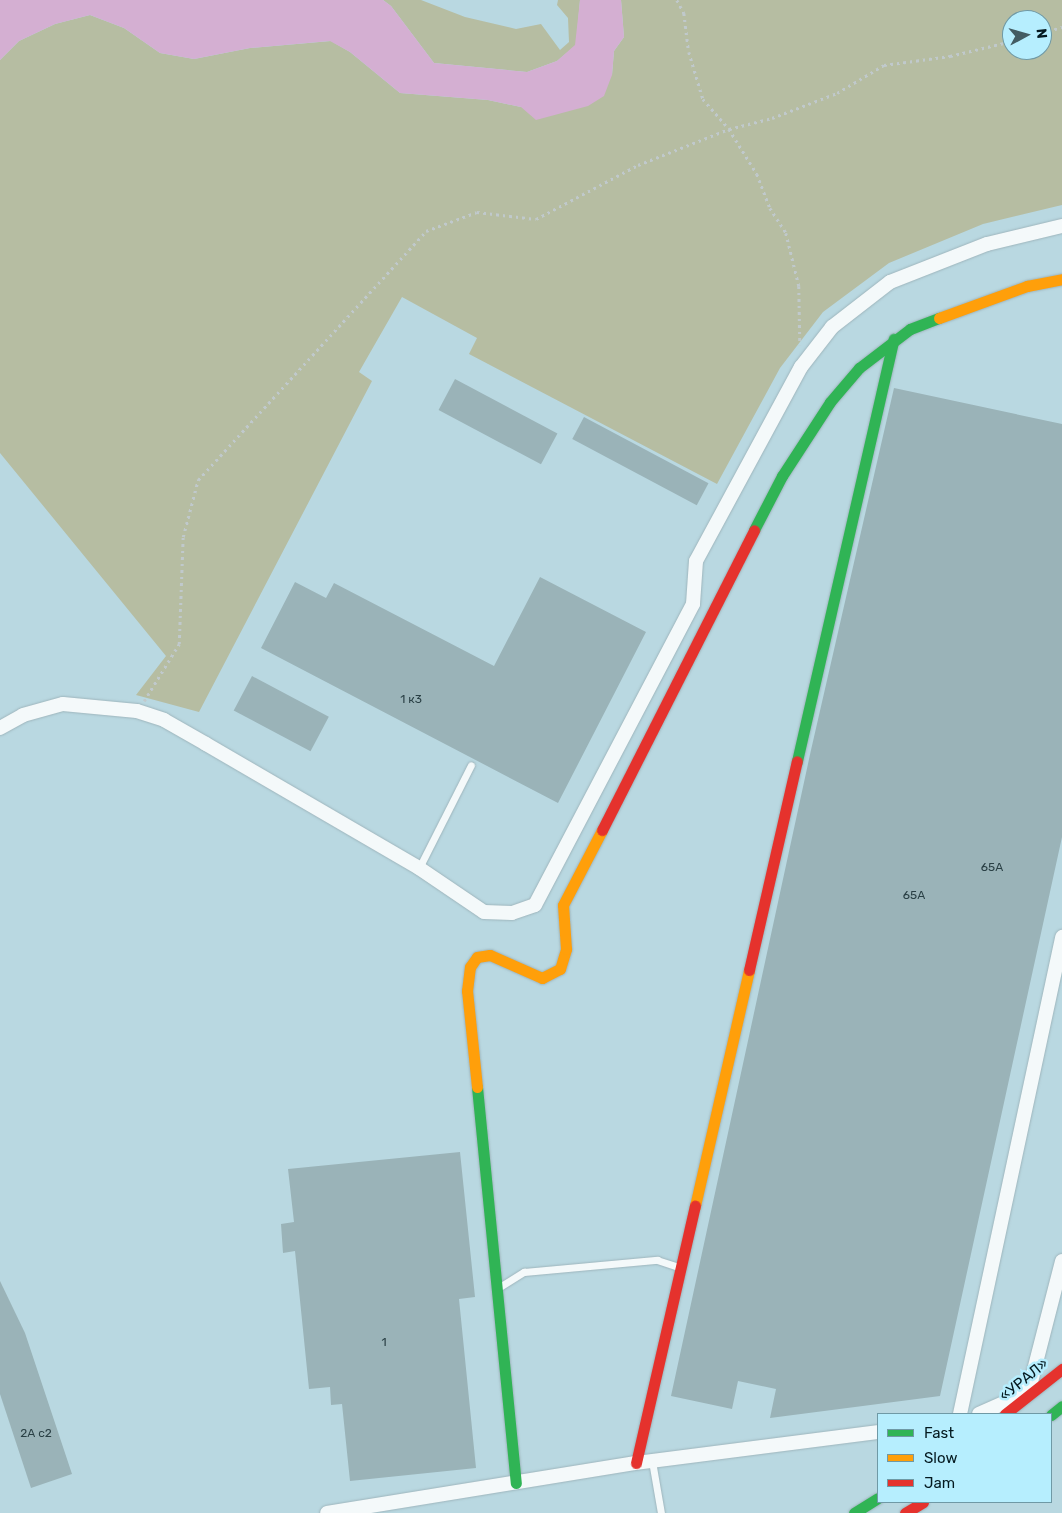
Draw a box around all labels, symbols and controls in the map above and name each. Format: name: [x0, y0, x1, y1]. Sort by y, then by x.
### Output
north arrow: [1002, 10, 1052, 60]
text: N: [1032, 28, 1050, 39]
house number: 1 к3: [400, 693, 422, 707]
house number: 65А: [981, 861, 1003, 875]
house number: 65А: [903, 889, 925, 903]
house number: 1: [381, 1336, 387, 1350]
street label: «УРАЛ»: [996, 1355, 1052, 1405]
legend: [877, 1413, 1052, 1503]
text: Fast: [924, 1424, 954, 1442]
house number: 2А с2: [20, 1427, 52, 1441]
text: Slow: [924, 1449, 957, 1467]
text: Jam: [924, 1474, 955, 1492]

